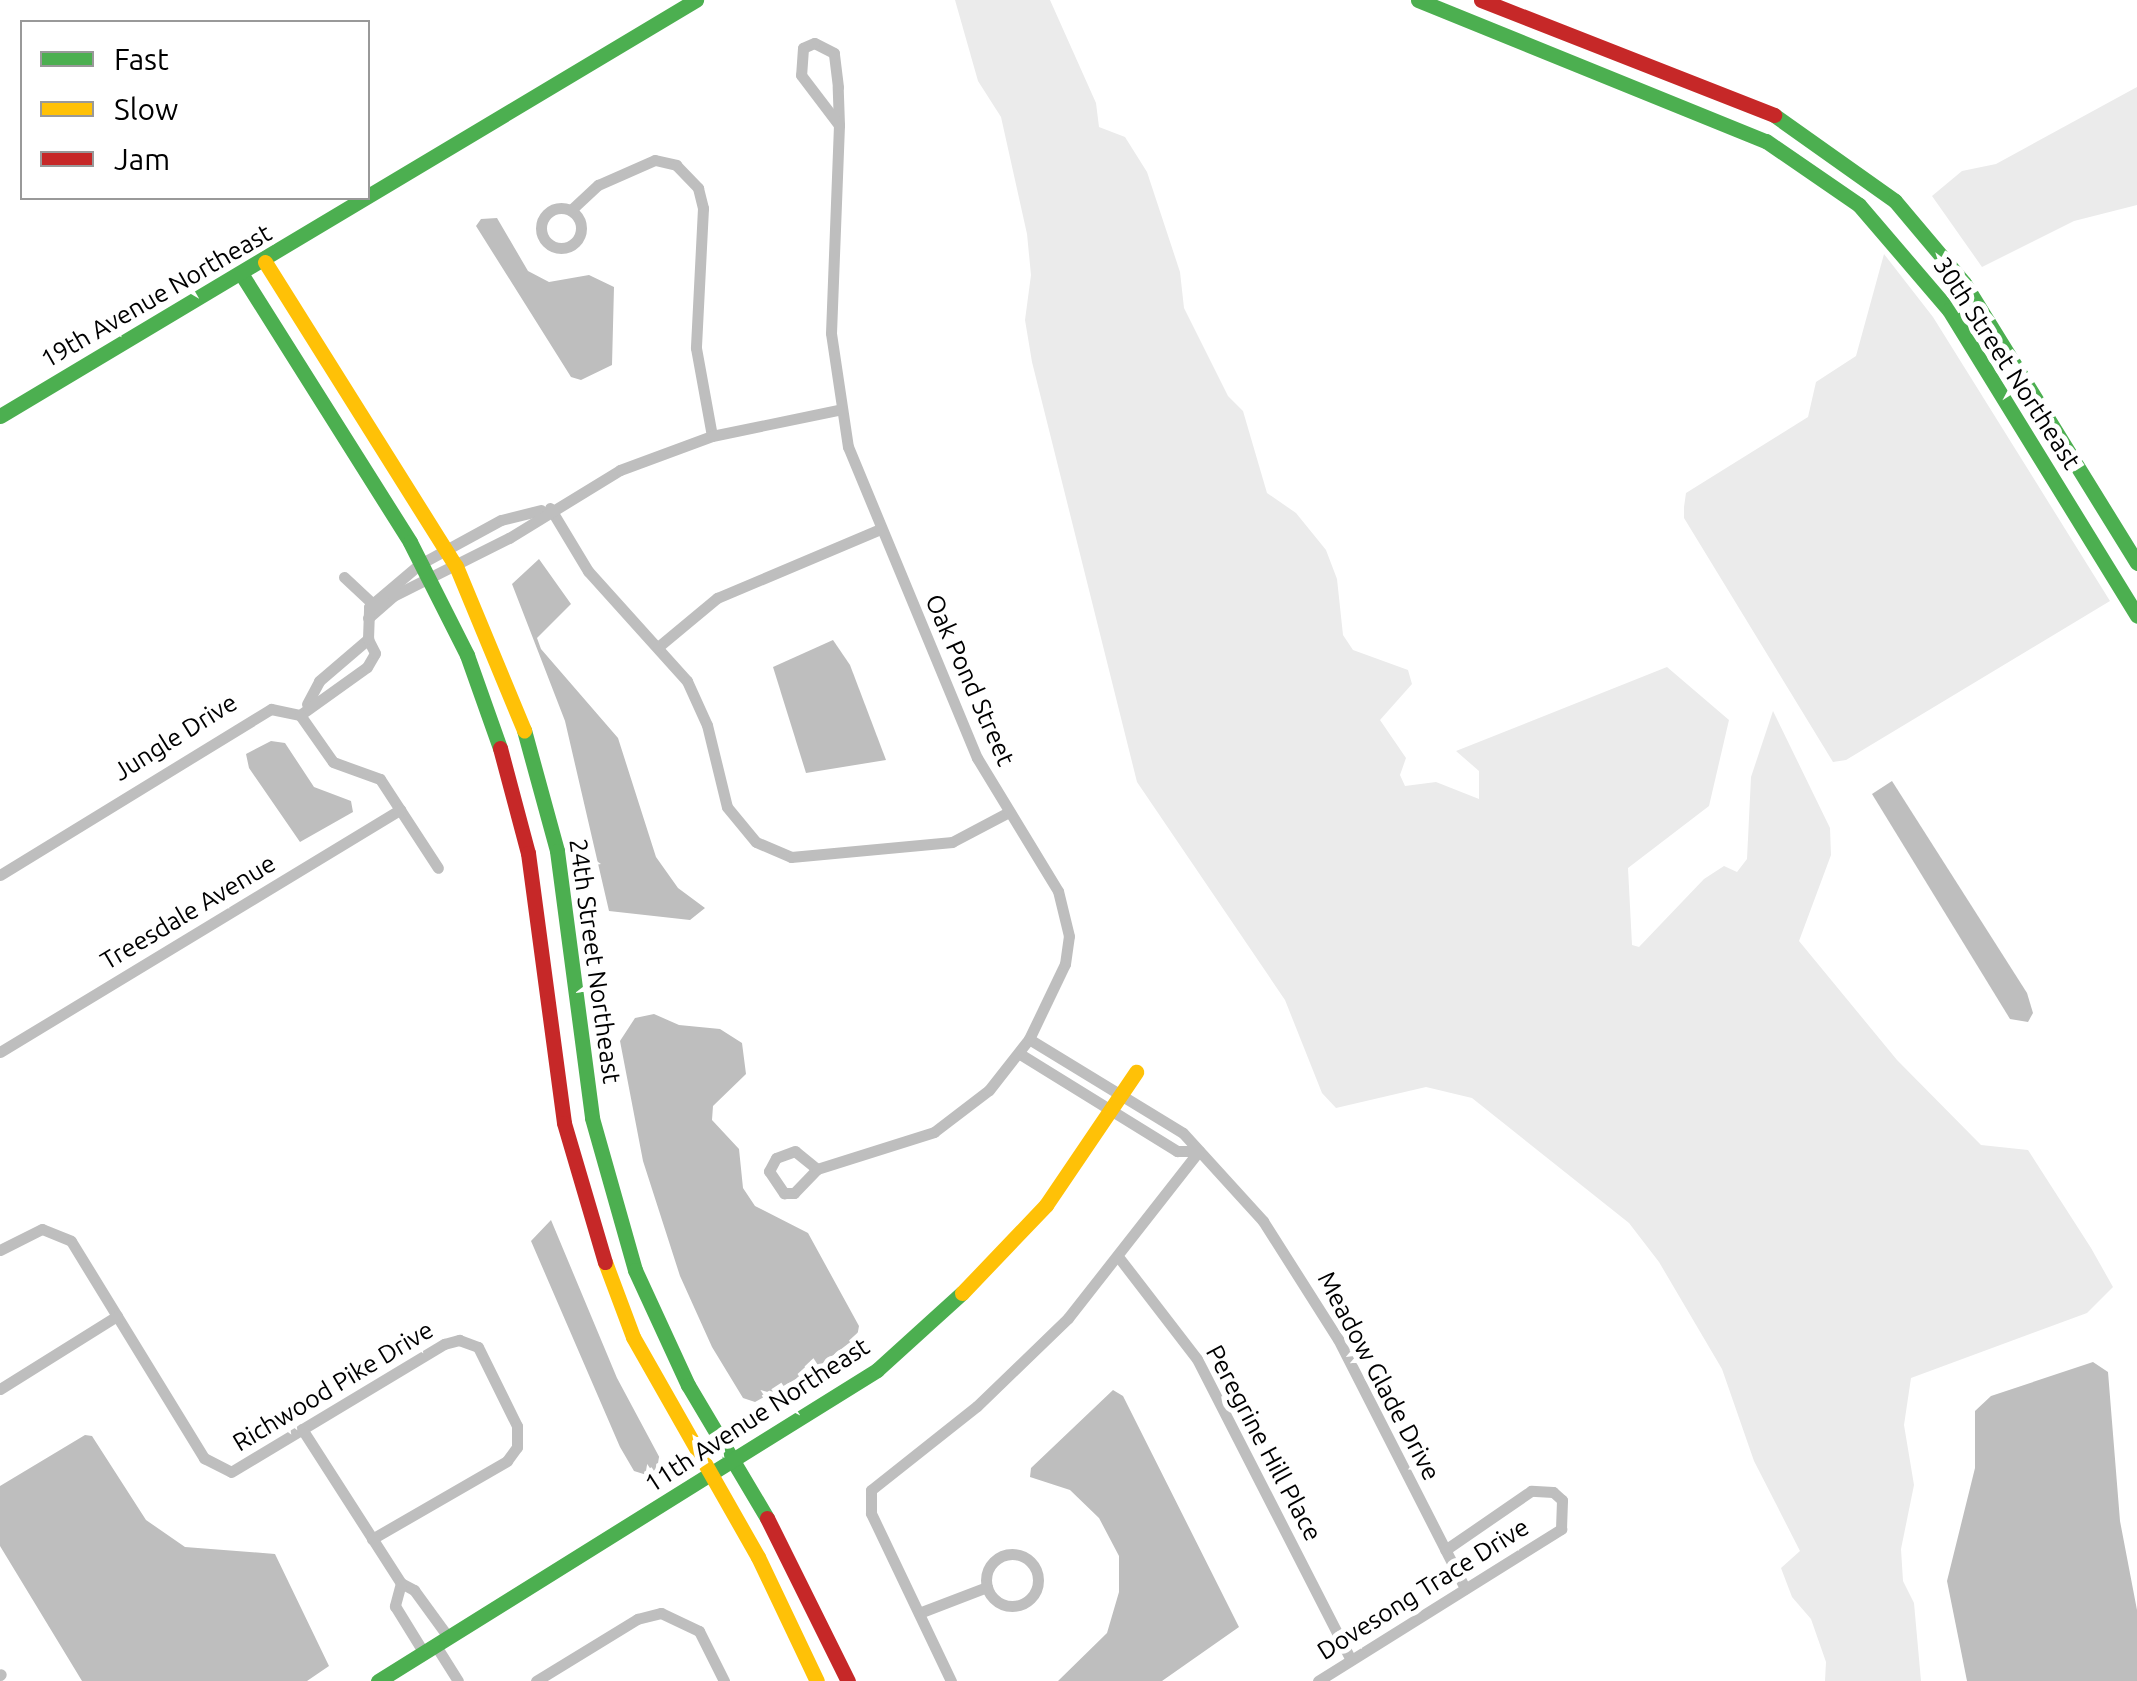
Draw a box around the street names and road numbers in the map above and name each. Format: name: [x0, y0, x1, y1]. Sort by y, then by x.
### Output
street label: 19th Avenue Northeast: [35, 218, 277, 374]
street label: 30th Street Northeast: [1927, 251, 2087, 475]
street label: Oak Pond Street: [919, 590, 1021, 770]
street label: Jungle Drive: [108, 687, 242, 787]
street label: 24th Street Northeast: [563, 837, 627, 1085]
street label: Treesdale Avenue: [95, 848, 281, 976]
street label: Meadow Glade Drive: [1311, 1267, 1447, 1485]
street label: Richwood Pike Drive: [227, 1314, 439, 1458]
street label: 11th Avenue Northeast: [639, 1331, 875, 1499]
street label: Peregrine Hill Place: [1200, 1340, 1328, 1546]
street label: Dovesong Trace Drive: [1312, 1512, 1534, 1666]

